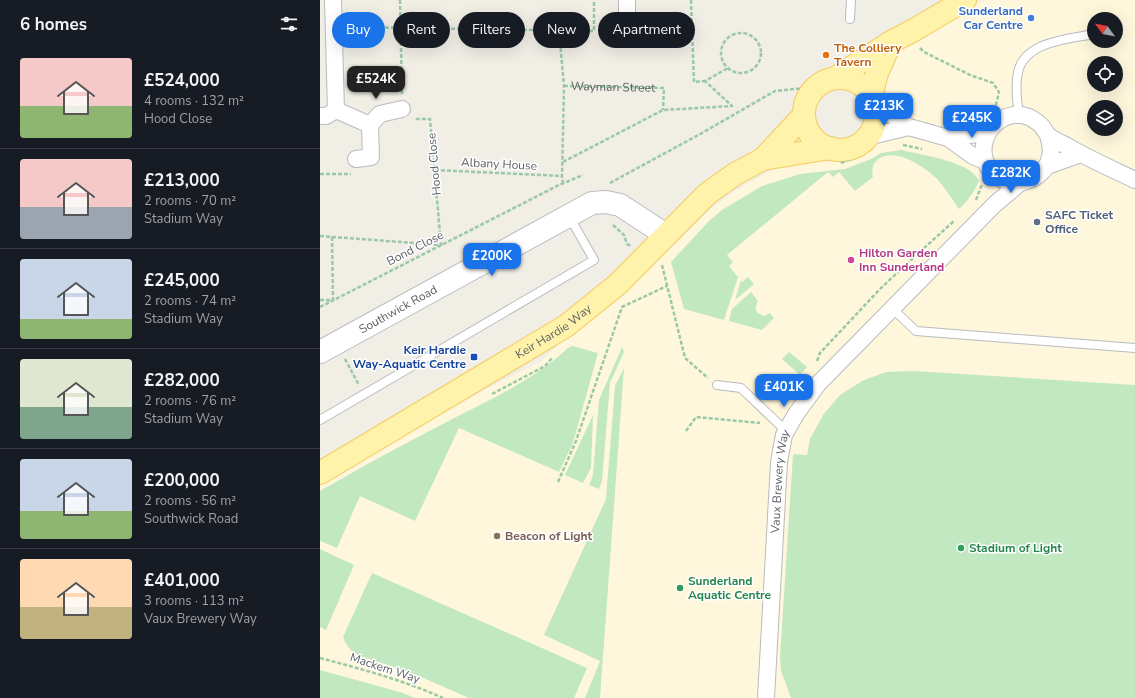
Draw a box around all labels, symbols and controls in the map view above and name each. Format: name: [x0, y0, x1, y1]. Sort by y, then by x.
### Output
place label: Sunderland Car Centre: [958, 3, 1023, 33]
chip: Buy: [332, 12, 385, 48]
chip: Rent: [393, 12, 450, 48]
chip: Filters: [458, 12, 525, 48]
chip: New: [533, 12, 590, 48]
chip: Apartment: [598, 12, 695, 48]
north arrow: [1087, 12, 1123, 48]
map controls: [1087, 12, 1123, 136]
text: 6 homes: [20, 13, 87, 36]
icon: filters: [278, 13, 300, 35]
marker: Sunderland Car Centre: [1026, 13, 1036, 23]
place label: The Colliery Tavern: [834, 40, 902, 70]
marker: The Colliery Tavern: [821, 50, 831, 60]
button: locate: [1087, 56, 1123, 92]
pin: £524K: [348, 66, 404, 100]
text: £524,000: [144, 69, 220, 92]
text: £524K: [356, 70, 396, 88]
icon: home: [52, 74, 100, 122]
street label: Wayman Street: [571, 78, 656, 96]
text: 4 rooms · 132 m²: [144, 92, 244, 110]
pin: £213K: [856, 93, 912, 127]
text: £213K: [864, 97, 904, 115]
button: layers: [1087, 100, 1123, 136]
pin: £245K: [944, 105, 1000, 139]
text: £245K: [952, 109, 992, 127]
text: Hood Close: [144, 110, 212, 128]
street label: Hood Close: [423, 132, 445, 196]
street label: Albany House: [460, 154, 538, 174]
pin: £282K: [983, 160, 1039, 194]
text: £282K: [991, 164, 1031, 182]
text: £213,000: [144, 169, 220, 192]
icon: home: [52, 175, 100, 223]
text: 2 rooms · 70 m²: [144, 192, 236, 210]
place label: SAFC Ticket Office: [1045, 207, 1113, 237]
text: Stadium Way: [144, 210, 223, 228]
marker: SAFC Ticket Office: [1032, 217, 1042, 227]
street label: Bond Close: [384, 227, 446, 269]
pin: £200K: [464, 243, 520, 277]
place label: Hilton Garden Inn Sunderland: [859, 245, 944, 275]
text: £200K: [472, 247, 512, 265]
marker: Hilton Garden Inn Sunderland: [846, 255, 856, 265]
text: £245,000: [144, 269, 220, 292]
icon: home: [52, 275, 100, 323]
street label: Southwick Road: [356, 281, 440, 337]
text: 2 rooms · 74 m²: [144, 292, 236, 310]
street label: Keir Hardie Way: [512, 300, 595, 362]
text: Stadium Way: [144, 310, 223, 328]
place label: Keir Hardie Way-Aquatic Centre: [353, 342, 466, 372]
marker: Keir Hardie Way-Aquatic Centre: [469, 352, 479, 362]
text: £282,000: [144, 369, 220, 392]
pin: £401K: [756, 374, 812, 408]
icon: home: [52, 375, 100, 423]
text: £401K: [764, 378, 804, 396]
text: 2 rooms · 76 m²: [144, 392, 236, 410]
text: Stadium Way: [144, 410, 223, 428]
street label: Vaux Brewery Way: [767, 426, 794, 535]
text: £200,000: [144, 469, 220, 492]
icon: home: [52, 475, 100, 523]
text: 2 rooms · 56 m²: [144, 492, 236, 510]
text: Southwick Road: [144, 510, 238, 528]
place label: Beacon of Light: [505, 528, 593, 544]
marker: Beacon of Light: [492, 531, 502, 541]
place label: Stadium of Light: [969, 540, 1062, 556]
marker: Stadium of Light: [956, 543, 966, 553]
text: £401,000: [144, 569, 220, 592]
place label: Sunderland Aquatic Centre: [688, 573, 772, 603]
icon: home: [52, 575, 100, 623]
marker: Sunderland Aquatic Centre: [675, 583, 685, 593]
text: 3 rooms · 113 m²: [144, 592, 244, 610]
text: Vaux Brewery Way: [144, 610, 257, 628]
street label: Mackem Way: [348, 649, 423, 687]

